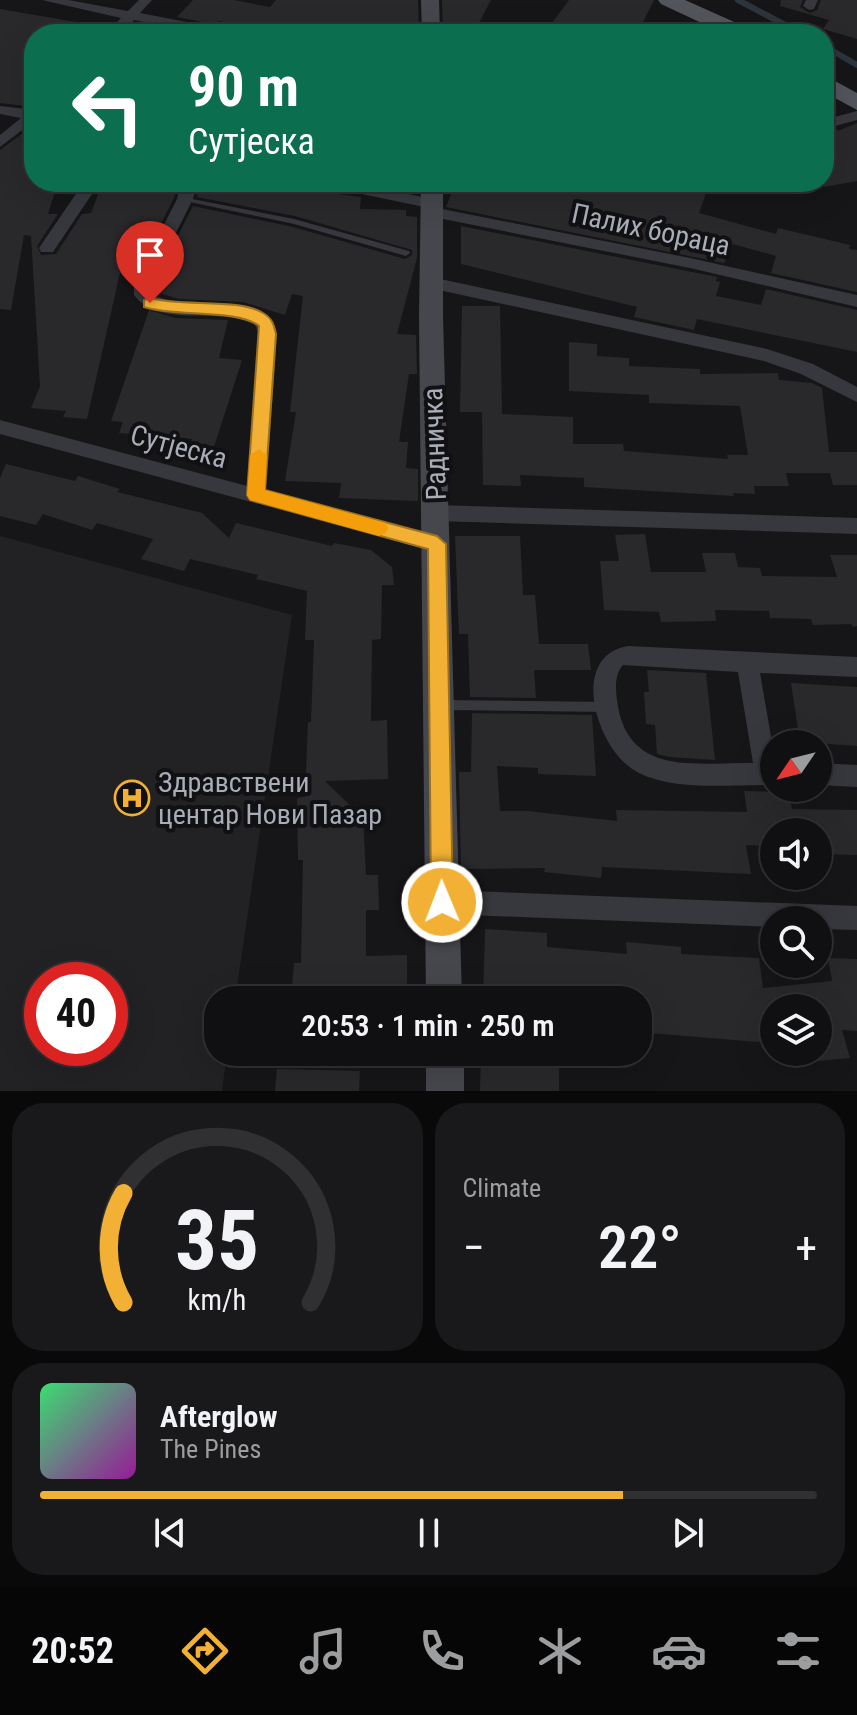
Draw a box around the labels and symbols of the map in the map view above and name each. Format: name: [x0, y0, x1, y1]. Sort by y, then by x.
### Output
street label: Палих бораца: [569, 197, 733, 262]
pin: [116, 221, 184, 303]
street label: Радничка: [416, 387, 453, 501]
street label: Сутјеска: [127, 418, 231, 475]
north arrow: [760, 730, 832, 802]
place label: Здравствени центар Нови Пазар: [158, 766, 382, 831]
hospital icon: Здравствени центар Нови Пазар: [113, 779, 151, 817]
position arrow: [400, 860, 484, 944]
speed limit sign: 40: [24, 962, 128, 1066]

